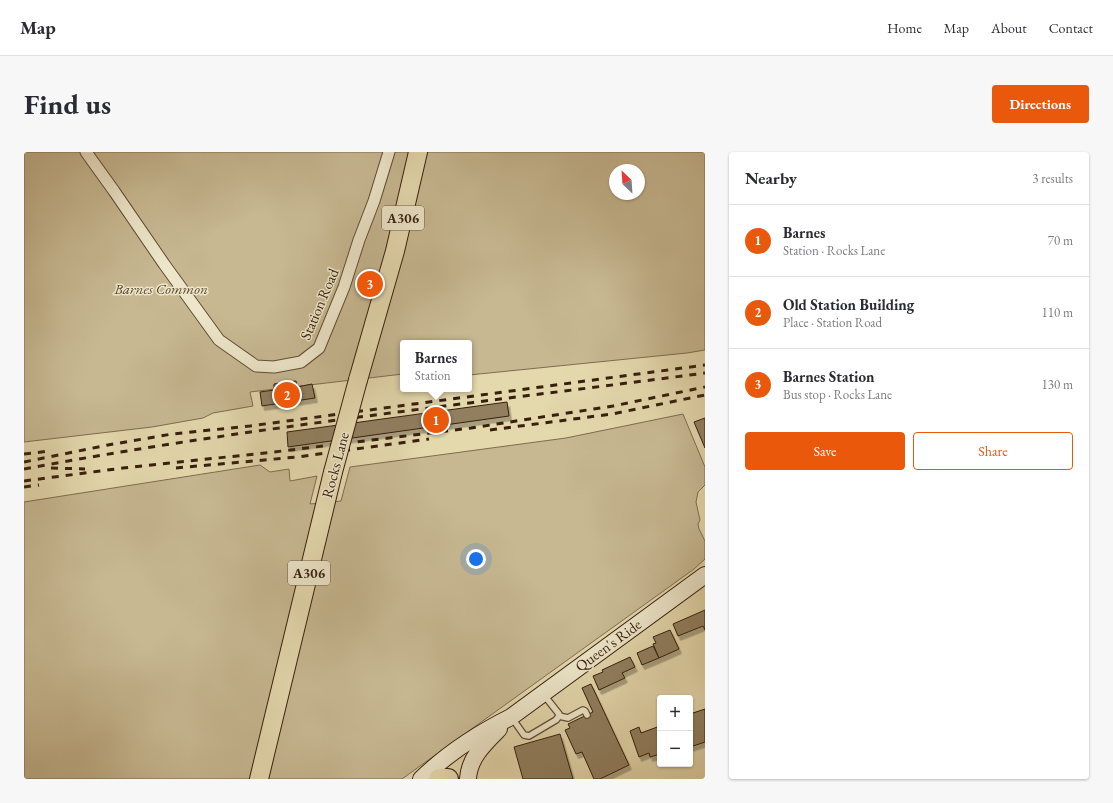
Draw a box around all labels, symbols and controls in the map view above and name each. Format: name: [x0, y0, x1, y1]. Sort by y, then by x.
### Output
text: Map: [20, 15, 56, 40]
text: Home: [887, 19, 922, 37]
text: Map: [944, 19, 969, 37]
text: About: [991, 19, 1027, 37]
text: Contact: [1049, 19, 1093, 37]
button: Directions: [992, 85, 1089, 123]
text: Find us: [24, 86, 111, 122]
north arrow: [609, 164, 645, 200]
text: Nearby: [745, 167, 797, 189]
text: 3 results: [1032, 170, 1073, 187]
road number: A306: [382, 206, 424, 230]
text: Barnes: [783, 223, 825, 242]
text: 1: [755, 232, 761, 249]
text: 70 m: [1048, 232, 1073, 249]
text: Station · Rocks Lane: [783, 242, 885, 259]
street label: Station Road: [295, 265, 343, 343]
pin: 3: [357, 269, 383, 299]
park label: Barnes Common: [113, 279, 208, 298]
text: Old Station Building: [783, 295, 914, 314]
text: 2: [755, 304, 761, 321]
text: 110 m: [1042, 304, 1073, 321]
text: Place · Station Road: [783, 314, 882, 331]
popup: [400, 340, 472, 392]
text: Barnes: [415, 348, 457, 367]
text: Station: [415, 367, 451, 384]
text: Barnes Station: [783, 367, 875, 386]
text: 3: [755, 376, 761, 393]
text: 130 m: [1042, 376, 1073, 393]
pin: 2: [274, 380, 300, 410]
text: Bus stop · Rocks Lane: [783, 386, 892, 403]
pin: 1: [423, 405, 449, 435]
street label: Rocks Lane: [317, 430, 353, 500]
button: Save: [745, 432, 905, 470]
button: Share: [913, 432, 1073, 470]
your location: [466, 549, 486, 569]
road number: A306: [288, 561, 330, 585]
street label: Queen's Ride: [571, 614, 645, 675]
map controls: [657, 695, 693, 767]
button: +: [657, 695, 693, 731]
button: −: [657, 731, 693, 767]

